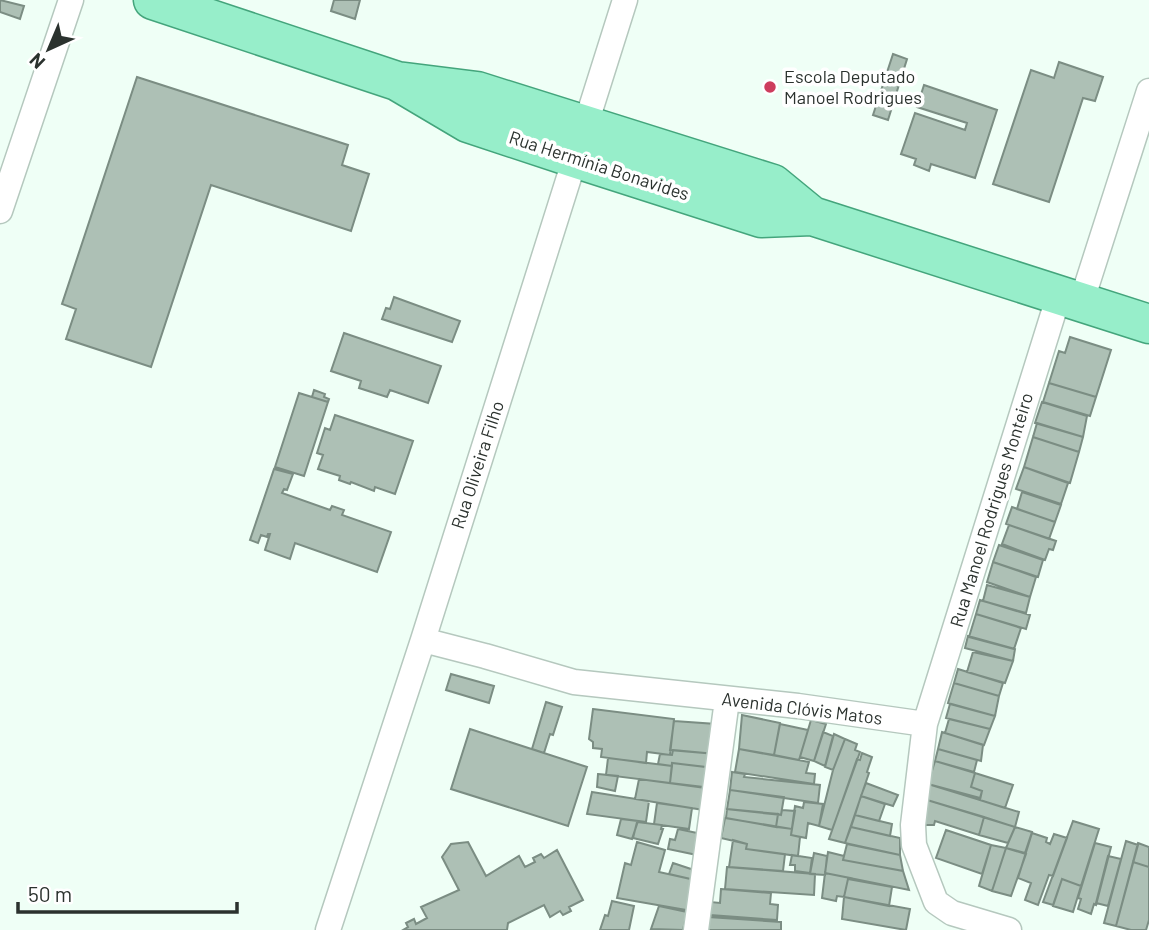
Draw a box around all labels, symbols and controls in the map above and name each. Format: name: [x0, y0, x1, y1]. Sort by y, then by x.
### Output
north arrow: [14, 14, 84, 84]
text: N: [24, 49, 49, 74]
place label: Escola Deputado Manoel Rodrigues: [784, 65, 922, 108]
marker: Escola Deputado Manoel Rodrigues: [762, 79, 778, 95]
street label: Rua Hermínia Bonavides: [506, 126, 692, 205]
street label: Rua Manoel Rodrigues Monteiro: [945, 390, 1037, 630]
street label: Rua Oliveira Filho: [446, 398, 508, 532]
street label: Avenida Clóvis Matos: [721, 687, 884, 729]
scale bar: [18, 870, 236, 914]
text: 50 m: [28, 881, 72, 906]

